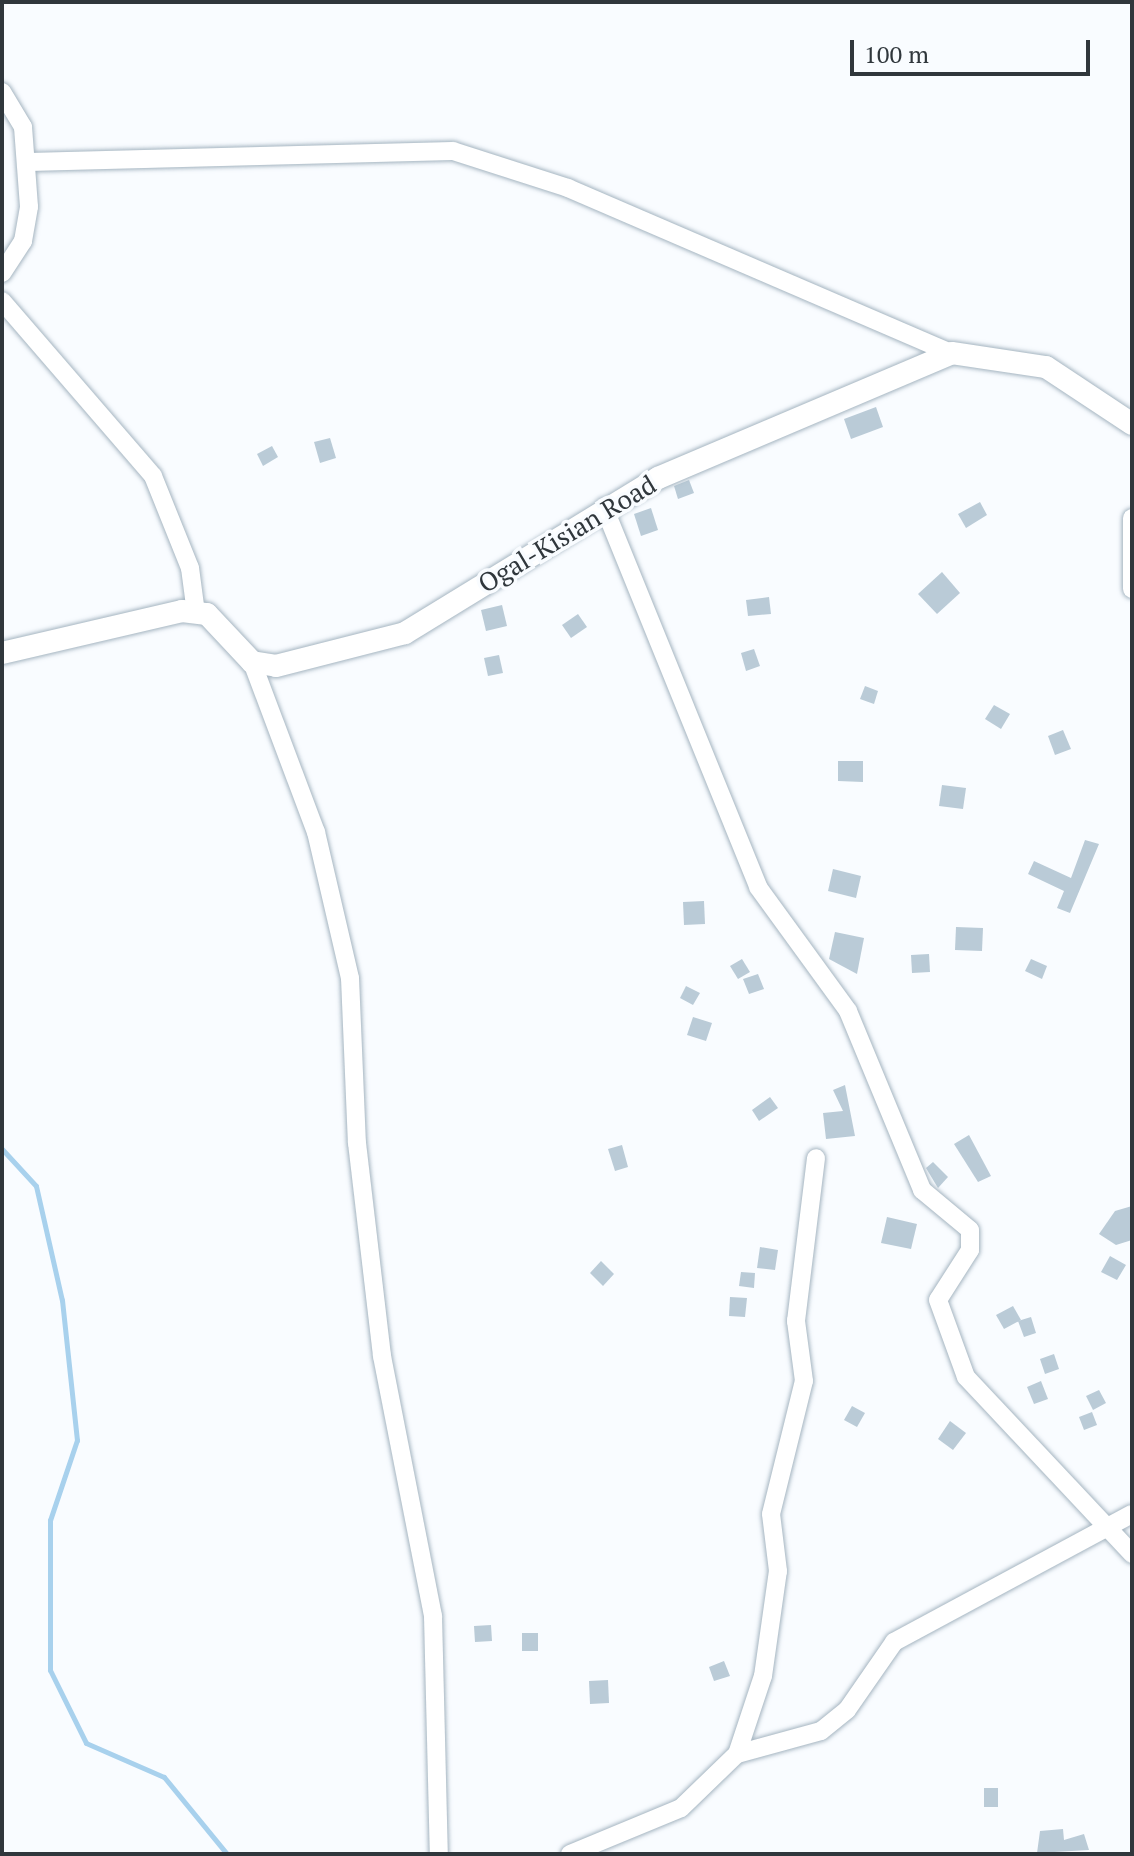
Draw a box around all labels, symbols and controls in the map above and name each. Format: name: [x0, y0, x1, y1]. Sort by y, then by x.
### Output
scale bar: [854, 24, 1094, 74]
text: 100 m: [864, 38, 929, 70]
street label: Ogal-Kisian Road: [473, 469, 661, 599]

